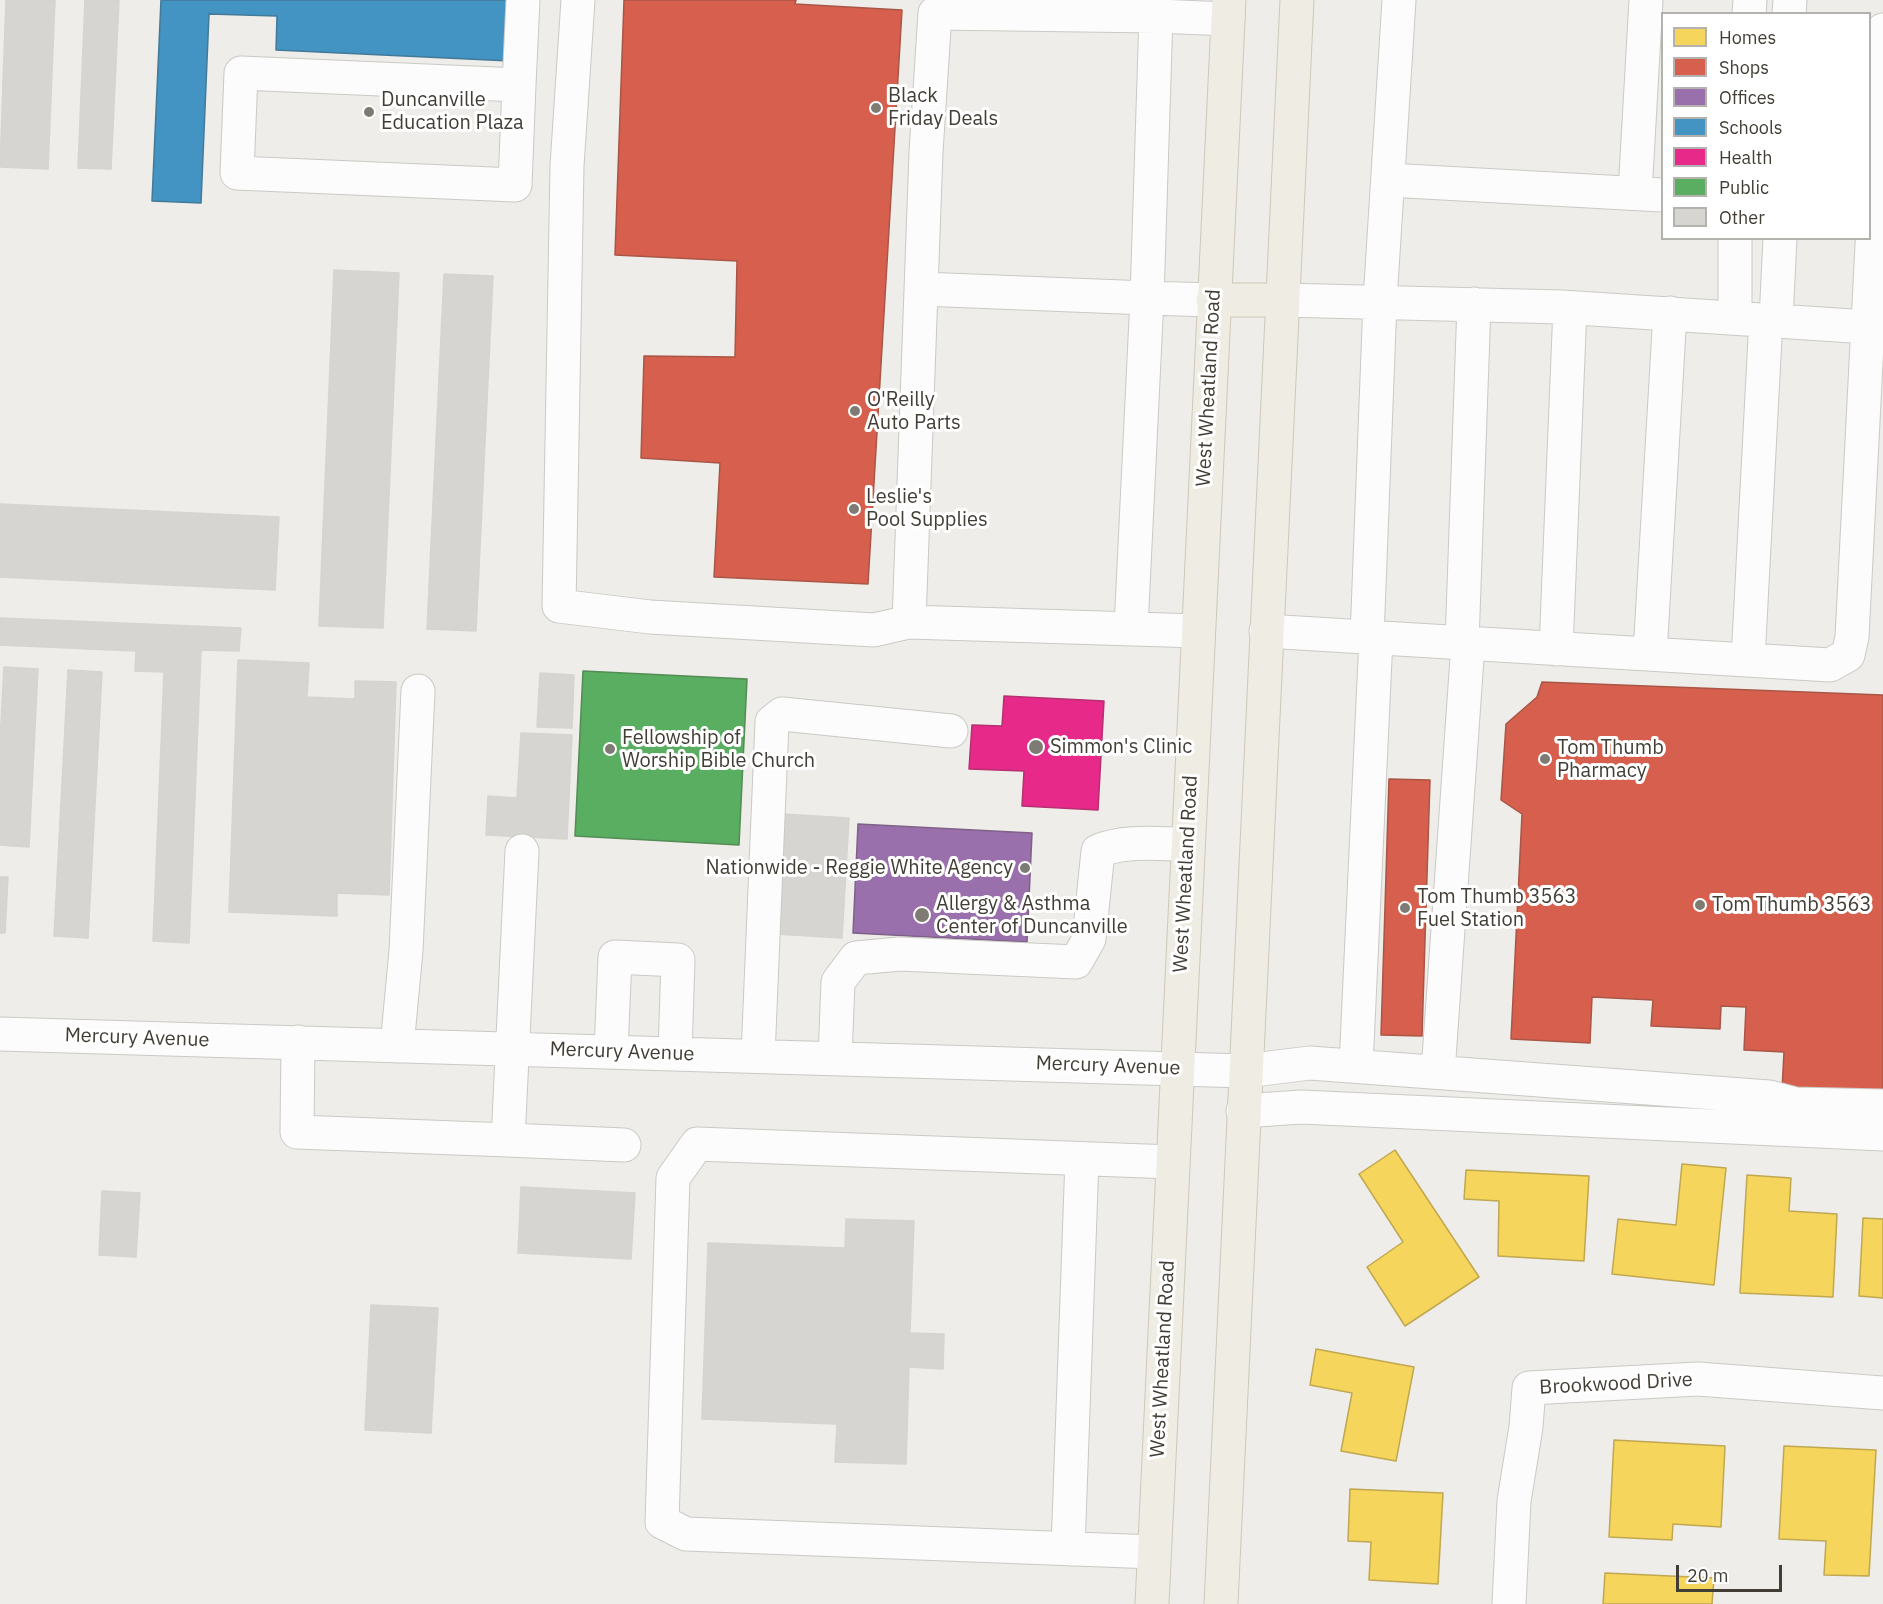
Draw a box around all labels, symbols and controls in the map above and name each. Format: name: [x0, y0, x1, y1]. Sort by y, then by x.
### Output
legend: [1661, 12, 1871, 240]
text: Homes: [1719, 26, 1776, 49]
text: Shops: [1719, 56, 1769, 79]
place label: Black Friday Deals: [888, 84, 998, 131]
text: Offices: [1719, 86, 1775, 109]
place label: Duncanville Education Plaza: [381, 88, 524, 135]
marker: Black Friday Deals: [869, 101, 883, 115]
marker: Duncanville Education Plaza: [362, 105, 376, 119]
text: Schools: [1719, 116, 1783, 139]
text: Health: [1719, 146, 1773, 169]
text: Public: [1719, 176, 1769, 199]
text: Other: [1719, 206, 1765, 229]
street label: West Wheatland Road: [1192, 289, 1226, 487]
place label: O'Reilly Auto Parts: [867, 388, 961, 435]
marker: O'Reilly Auto Parts: [848, 404, 862, 418]
place label: Leslie's Pool Supplies: [866, 485, 988, 532]
marker: Leslie's Pool Supplies: [847, 502, 861, 516]
place label: Fellowship of Worship Bible Church: [622, 726, 815, 773]
place label: Simmon's Clinic: [1050, 735, 1192, 759]
place label: Tom Thumb Pharmacy: [1557, 736, 1664, 783]
marker: Simmon's Clinic: [1027, 738, 1045, 756]
marker: Fellowship of Worship Bible Church: [603, 742, 617, 756]
marker: Tom Thumb Pharmacy: [1538, 752, 1552, 766]
street label: West Wheatland Road: [1169, 775, 1203, 973]
place label: Nationwide - Reggie White Agency: [706, 856, 1013, 880]
marker: Nationwide - Reggie White Agency: [1018, 861, 1032, 875]
place label: Tom Thumb 3563 Fuel Station: [1417, 885, 1576, 932]
place label: Allergy & Asthma Center of Duncanville: [936, 892, 1128, 939]
place label: Tom Thumb 3563: [1712, 893, 1871, 917]
marker: Tom Thumb 3563: [1693, 898, 1707, 912]
marker: Tom Thumb 3563 Fuel Station: [1398, 901, 1412, 915]
marker: Allergy & Asthma Center of Duncanville: [913, 906, 931, 924]
street label: Mercury Avenue: [64, 1023, 210, 1053]
street label: Mercury Avenue: [549, 1037, 695, 1067]
street label: Mercury Avenue: [1035, 1051, 1181, 1081]
street label: West Wheatland Road: [1146, 1260, 1180, 1458]
street label: Brookwood Drive: [1539, 1368, 1693, 1400]
scale bar: [1679, 1553, 1786, 1591]
text: 20 m: [1687, 1564, 1729, 1587]

